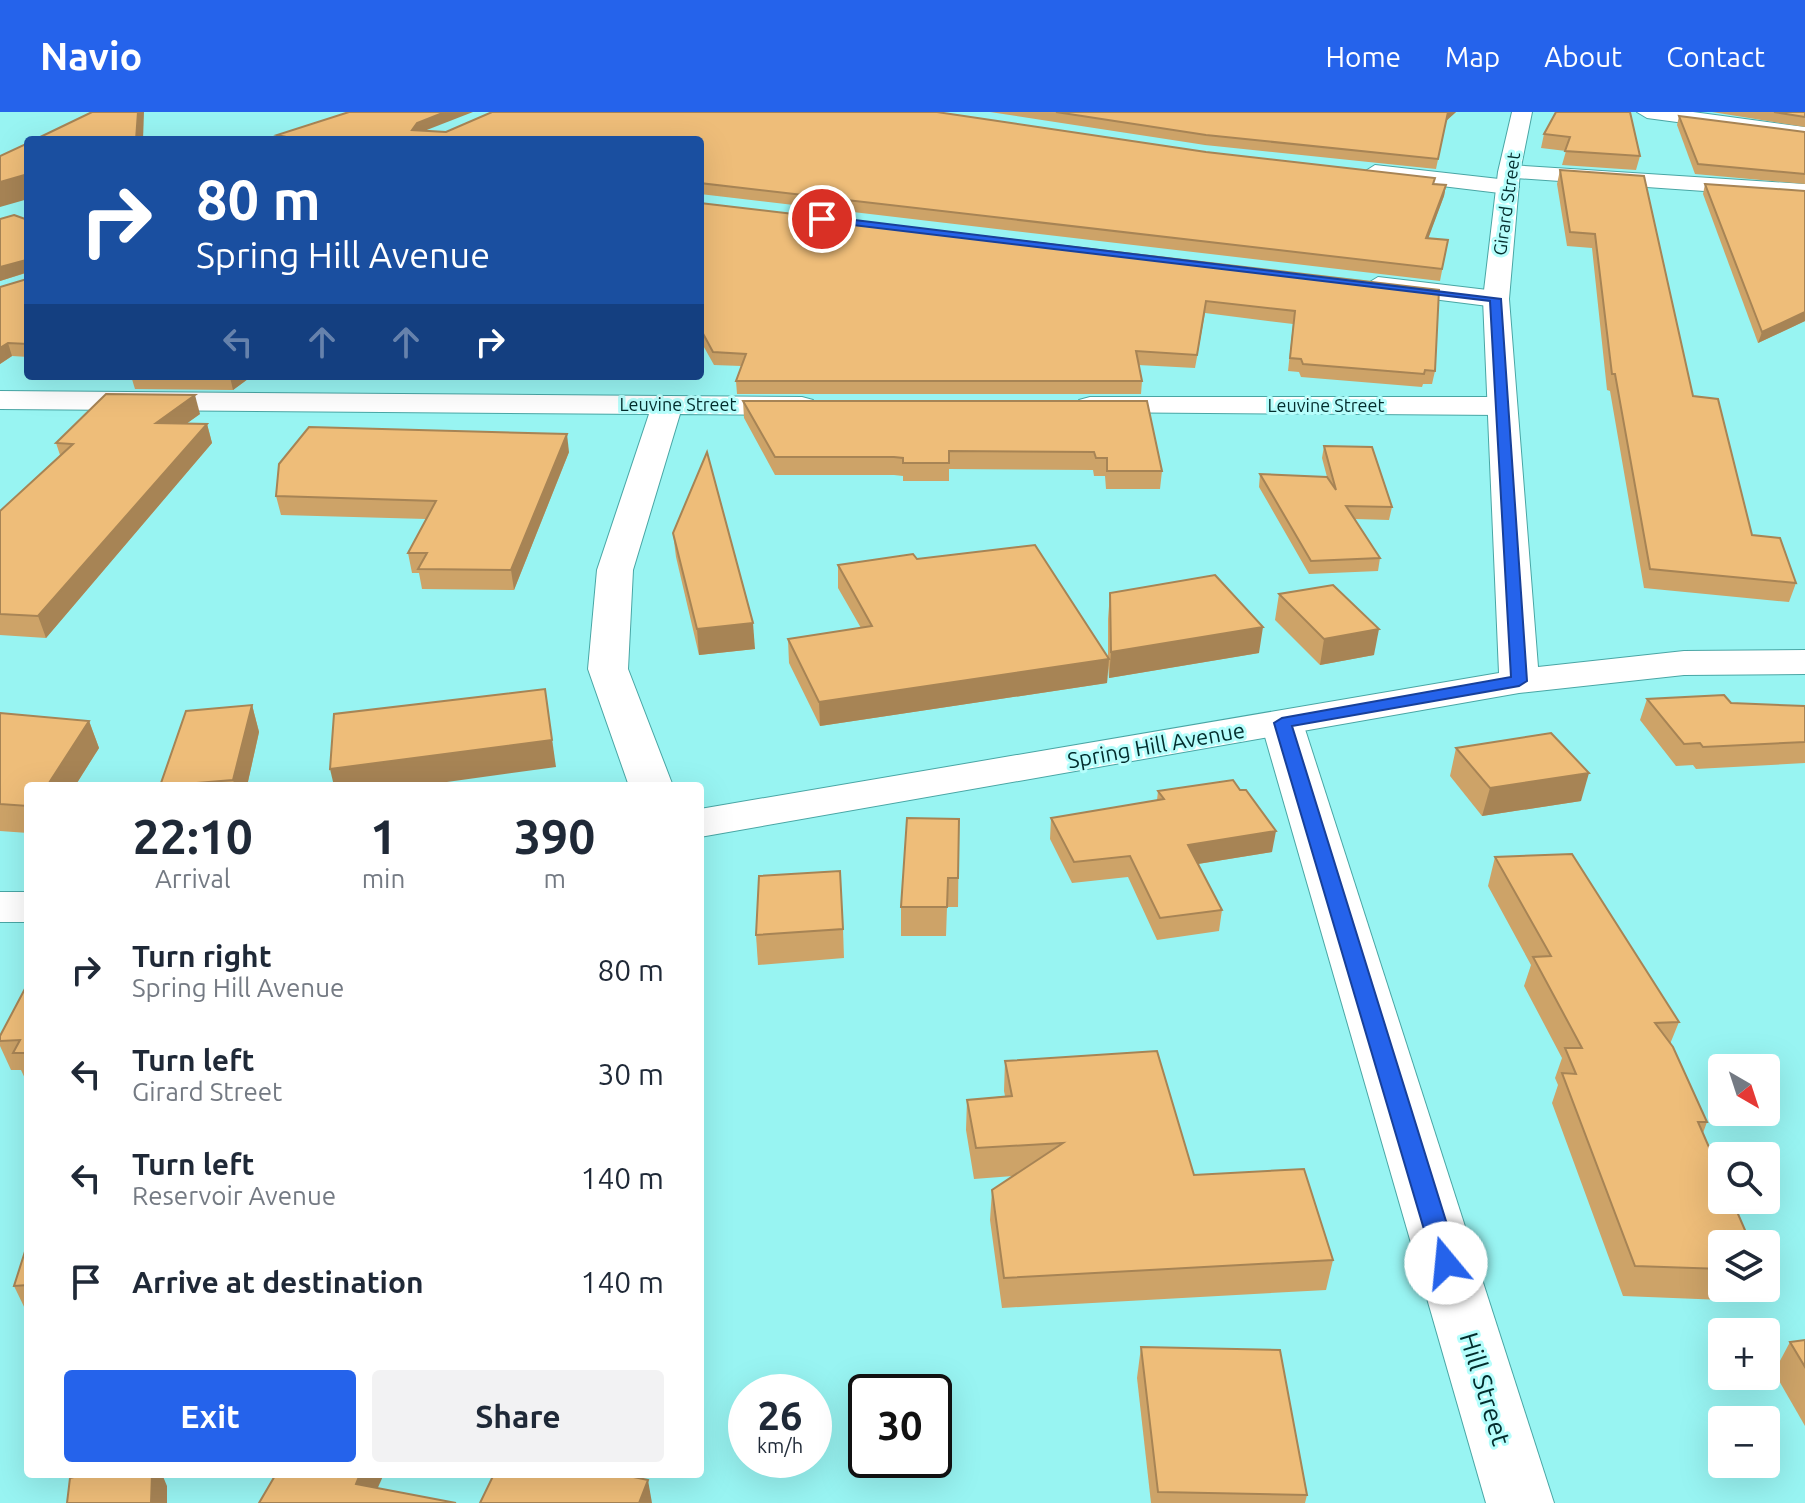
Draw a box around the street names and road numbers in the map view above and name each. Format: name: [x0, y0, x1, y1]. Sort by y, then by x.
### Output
street label: Girard Street: [1489, 151, 1523, 257]
street label: Leuvine Street: [619, 394, 737, 414]
street label: Leuvine Street: [1267, 395, 1385, 415]
street label: Spring Hill Avenue: [1065, 717, 1247, 772]
street label: Hill Street: [1455, 1329, 1516, 1449]

